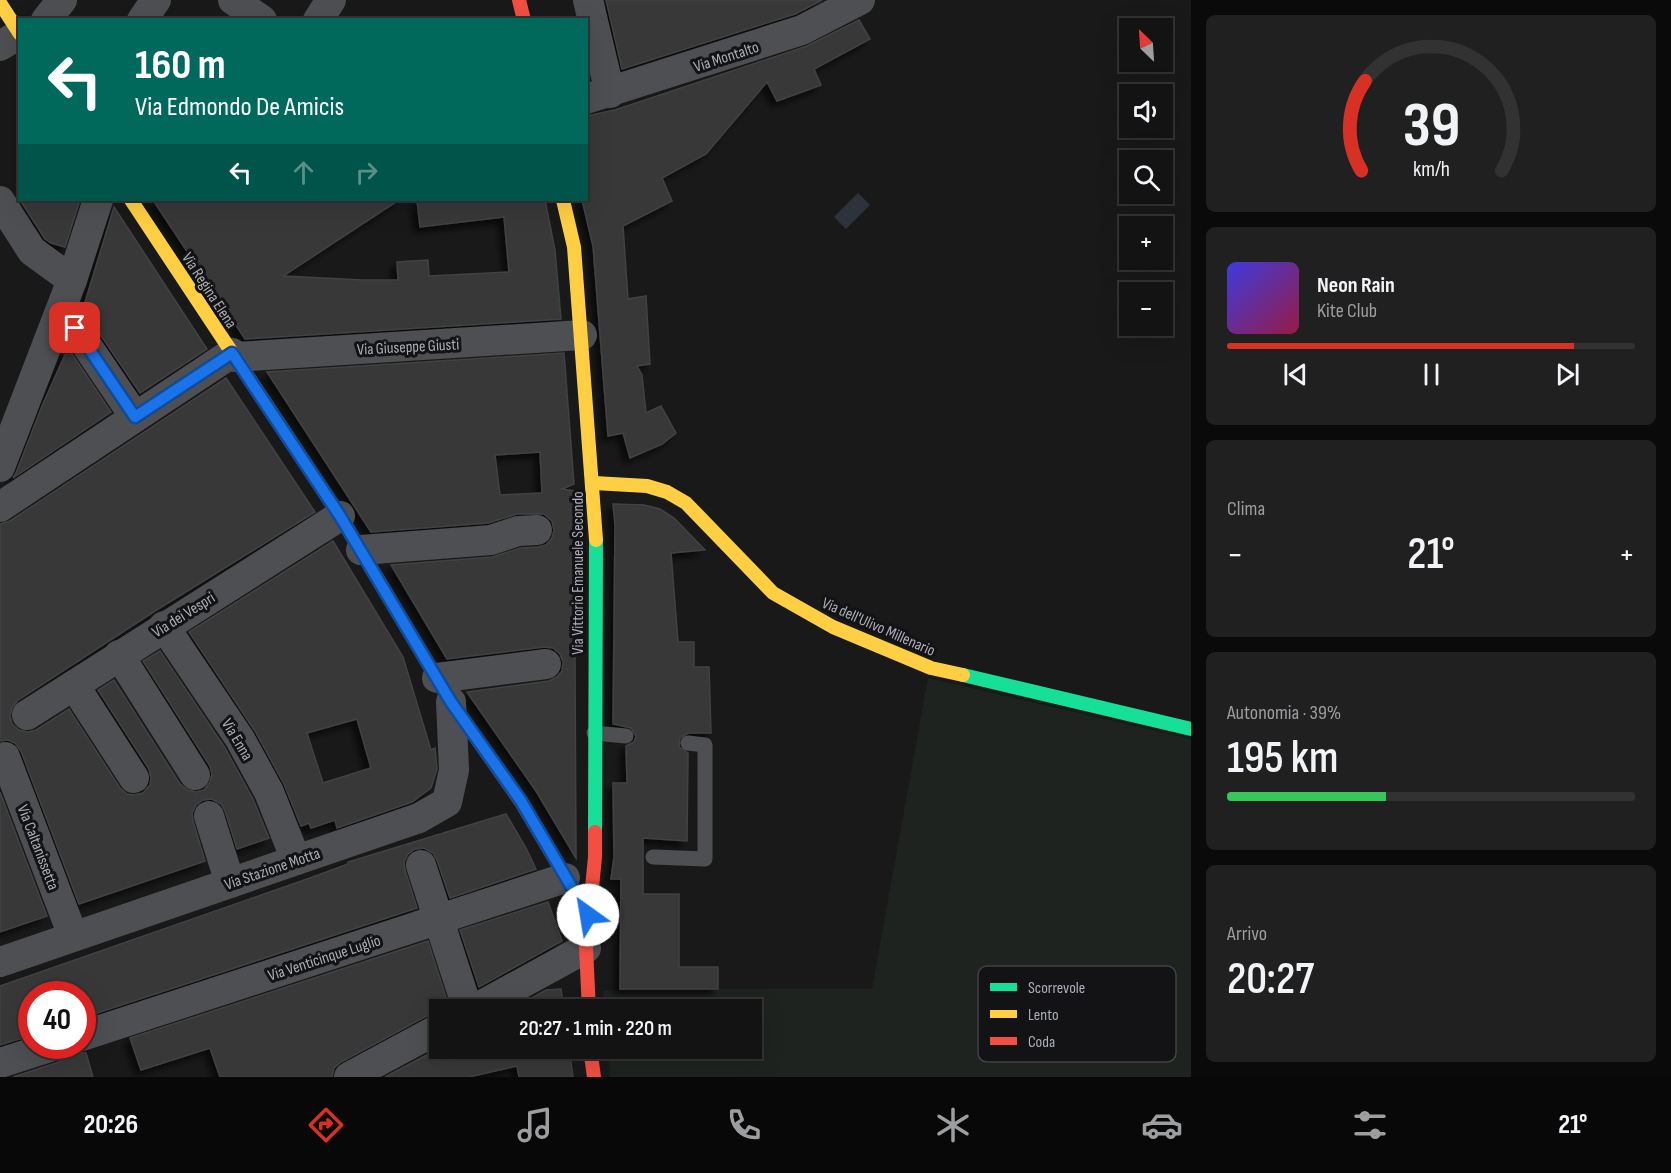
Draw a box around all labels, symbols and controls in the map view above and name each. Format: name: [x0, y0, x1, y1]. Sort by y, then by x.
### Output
north arrow: [1119, 18, 1173, 72]
map controls: [1119, 18, 1173, 336]
street label: Via Montalto: [692, 38, 761, 77]
text: 160 m: [135, 40, 226, 91]
icon: left: [36, 42, 114, 120]
button: sound: [1119, 84, 1173, 138]
text: 39: [1402, 89, 1460, 164]
text: Via Edmondo De Amicis: [135, 91, 344, 123]
button: search: [1119, 150, 1173, 204]
icon: left: [224, 156, 257, 189]
icon: ahead: [287, 156, 320, 189]
icon: right: [350, 156, 383, 189]
text: km/h: [1412, 157, 1450, 182]
button: +: [1119, 216, 1173, 270]
street label: Via Regina Elena: [177, 249, 240, 332]
text: Neon Rain: [1317, 272, 1395, 299]
button: −: [1119, 282, 1173, 336]
text: Kite Club: [1317, 299, 1377, 323]
pin: [49, 302, 100, 353]
icon: arrive: [58, 311, 91, 344]
street label: Via Giuseppe Giusti: [357, 335, 460, 360]
icon: previous: [1279, 358, 1312, 391]
icon: pause: [1415, 358, 1448, 391]
icon: next: [1551, 358, 1584, 391]
street label: Via Vittorio Emanuele Secondo: [569, 491, 588, 655]
text: Clima: [1227, 497, 1265, 521]
text: 21°: [1407, 527, 1455, 582]
text: −: [1227, 535, 1243, 575]
text: +: [1619, 535, 1635, 575]
street label: Via dei Vespri: [149, 589, 219, 642]
street label: Via dell'Ulivo Millenario: [819, 594, 938, 661]
text: Autonomia · 39%: [1227, 701, 1341, 725]
street label: Via Enna: [217, 715, 257, 764]
text: 195 km: [1227, 731, 1338, 786]
street label: Via Caltanissetta: [13, 802, 63, 893]
street label: Via Stazione Motta: [222, 844, 323, 895]
position arrow: [556, 883, 620, 947]
text: Arrivo: [1227, 922, 1267, 946]
street label: Via Venticinque Luglio: [266, 931, 383, 986]
text: 20:27: [1227, 952, 1314, 1007]
legend: [978, 966, 1176, 1062]
text: Scorrevole: [1028, 979, 1085, 998]
speed limit sign: 40: [18, 981, 96, 1059]
text: Lento: [1028, 1006, 1059, 1025]
text: 20:27 · 1 min · 220 m: [519, 1015, 672, 1042]
text: Coda: [1028, 1033, 1055, 1052]
icon: directions: [305, 1104, 347, 1146]
icon: music: [514, 1104, 556, 1146]
icon: phone: [723, 1104, 765, 1146]
icon: climate: [932, 1104, 974, 1146]
icon: car: [1141, 1104, 1183, 1146]
icon: filters: [1349, 1104, 1391, 1146]
text: 20:26: [83, 1109, 138, 1141]
text: 21°: [1558, 1109, 1588, 1141]

